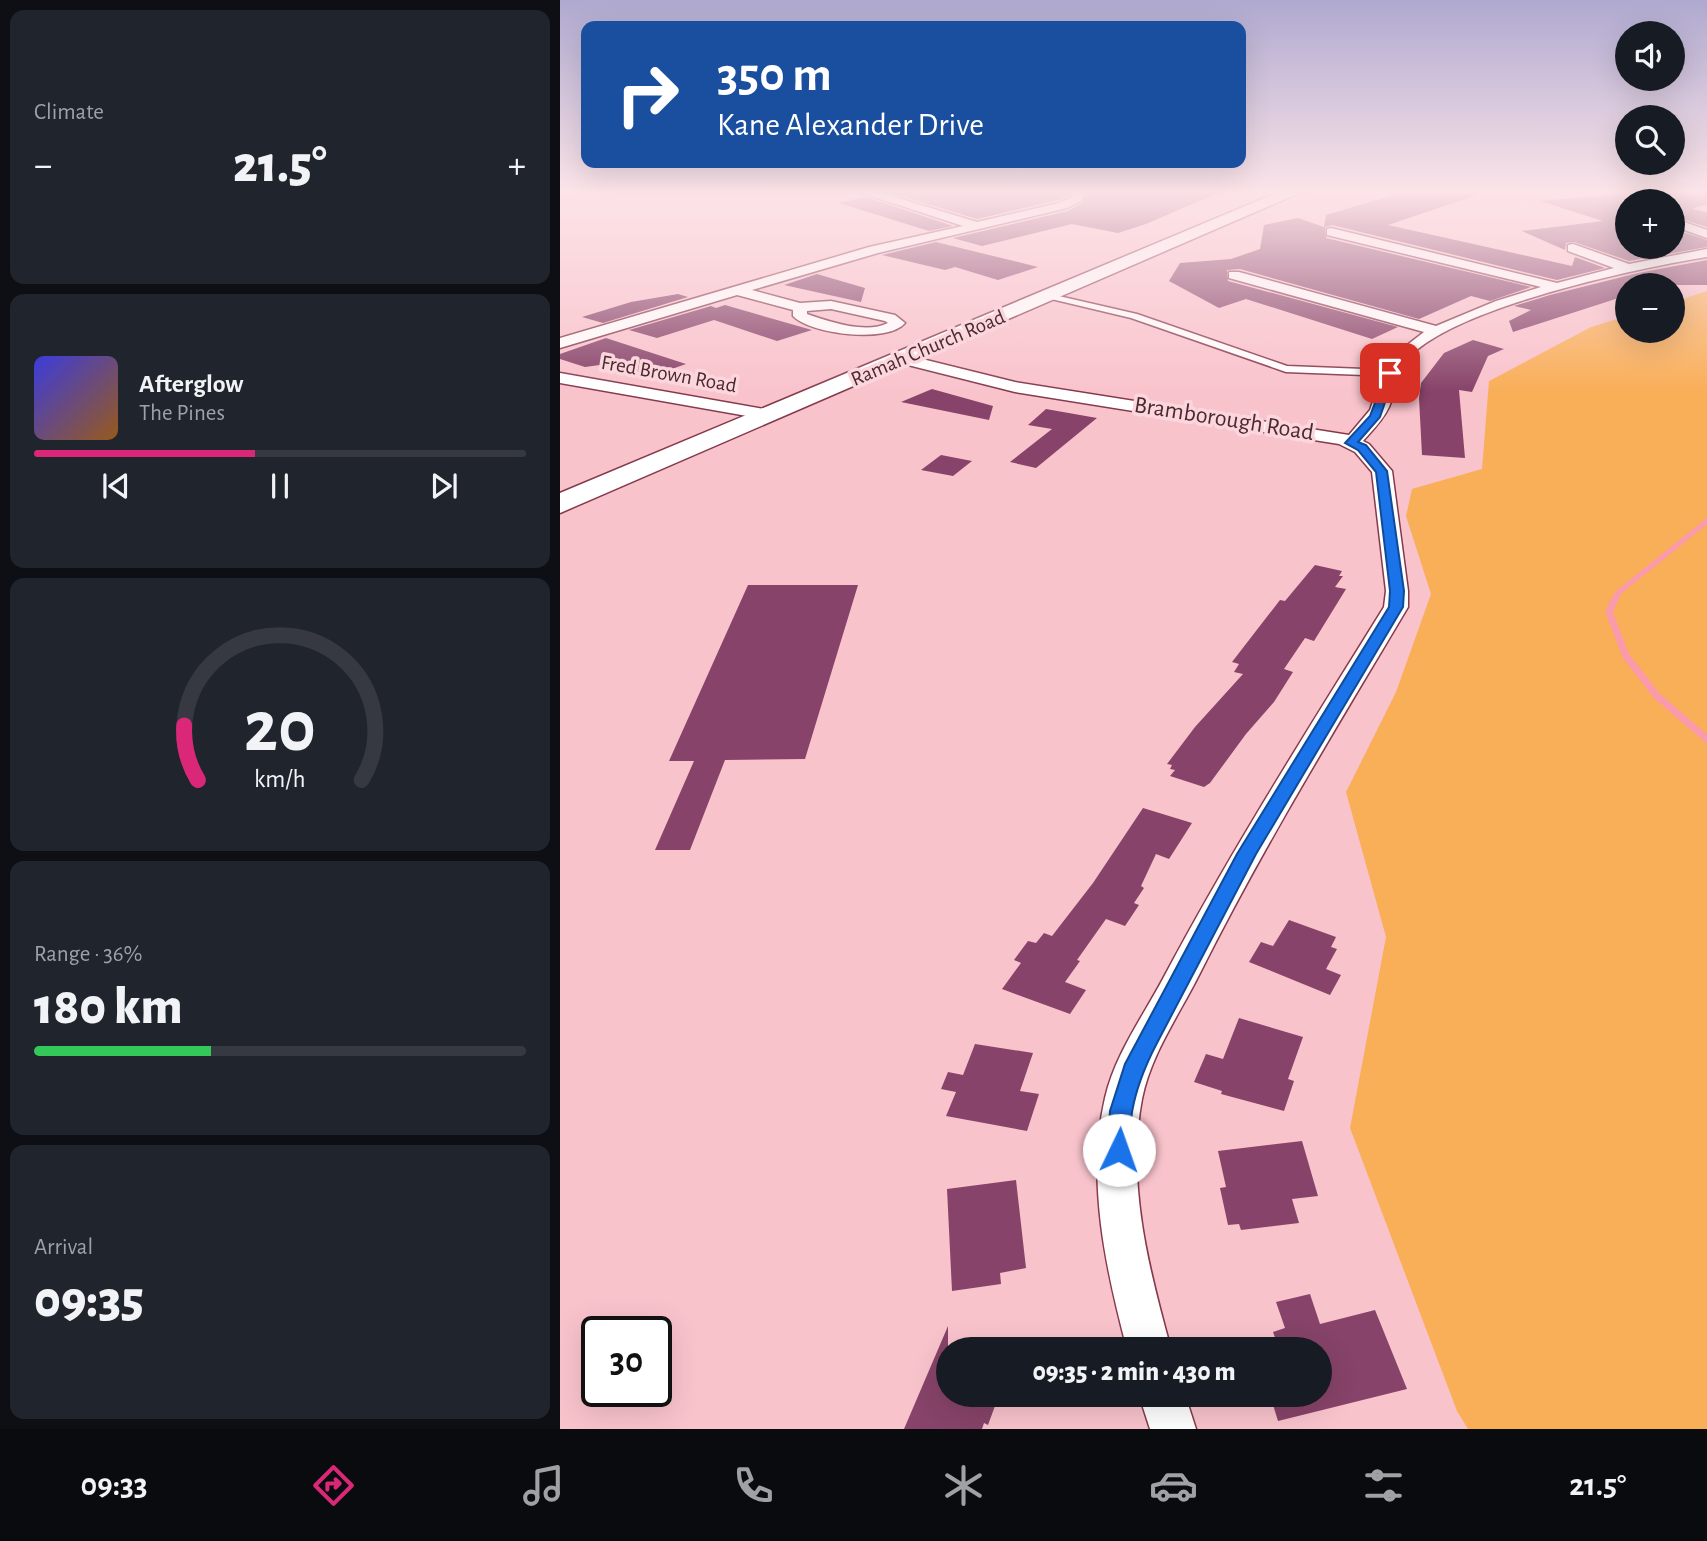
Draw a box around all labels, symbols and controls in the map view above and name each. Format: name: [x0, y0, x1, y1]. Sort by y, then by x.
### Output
map controls: [1615, 21, 1685, 343]
button: sound: [1615, 21, 1685, 91]
icon: right: [602, 49, 693, 140]
text: 350 m: [717, 51, 832, 100]
text: Climate: [34, 101, 104, 124]
button: search: [1615, 105, 1685, 175]
text: Kane Alexander Drive: [717, 109, 984, 141]
text: 21.5°: [233, 139, 327, 191]
text: −: [34, 147, 52, 185]
text: +: [508, 147, 526, 185]
button: +: [1615, 189, 1685, 259]
button: −: [1615, 273, 1685, 343]
street label: Ramah Church Road: [848, 306, 1008, 390]
pin: [1360, 343, 1420, 403]
street label: Fred Brown Road: [600, 352, 738, 396]
icon: arrive: [1371, 354, 1409, 392]
text: Afterglow: [139, 371, 243, 397]
street label: Bramborough Road: [1132, 393, 1316, 445]
text: The Pines: [139, 402, 225, 425]
icon: previous: [97, 467, 135, 505]
icon: pause: [261, 467, 299, 505]
icon: next: [425, 467, 463, 505]
text: 20: [244, 693, 316, 766]
text: km/h: [254, 767, 306, 792]
text: Range · 36%: [34, 943, 142, 966]
text: 180 km: [34, 981, 183, 1033]
position arrow: [1082, 1113, 1156, 1187]
text: Arrival: [34, 1236, 93, 1259]
text: 09:35: [34, 1274, 144, 1326]
speed limit sign: 30: [581, 1316, 672, 1407]
text: 09:35 · 2 min · 430 m: [1032, 1359, 1236, 1385]
icon: directions: [309, 1461, 358, 1510]
icon: music: [519, 1461, 568, 1510]
icon: phone: [729, 1461, 778, 1510]
icon: climate: [939, 1461, 988, 1510]
icon: car: [1149, 1461, 1198, 1510]
icon: filters: [1359, 1461, 1408, 1510]
text: 09:33: [81, 1469, 148, 1501]
text: 21.5°: [1569, 1469, 1626, 1501]

